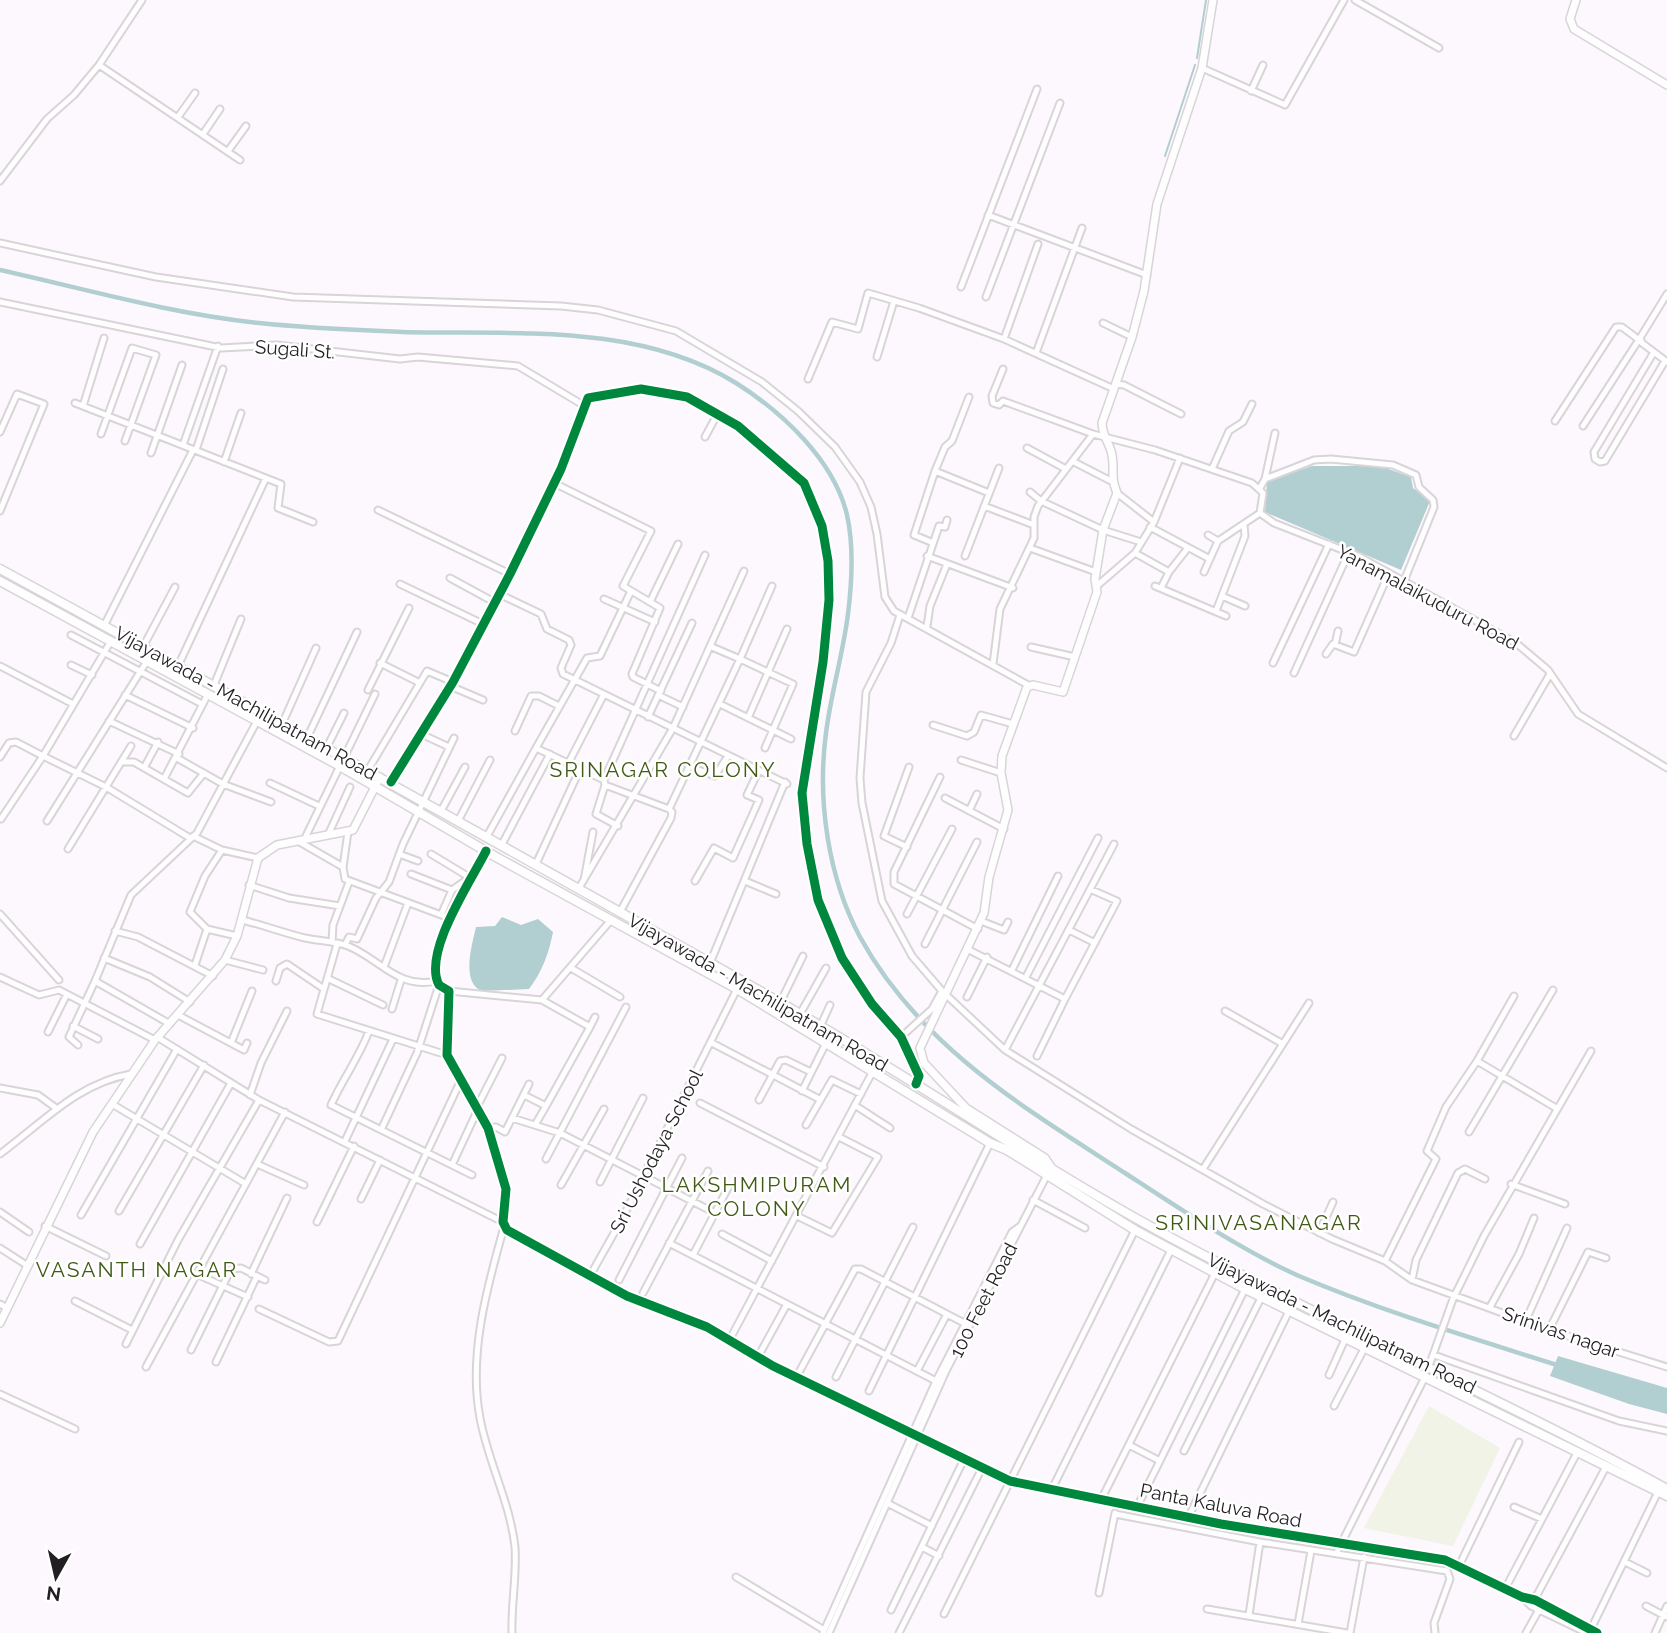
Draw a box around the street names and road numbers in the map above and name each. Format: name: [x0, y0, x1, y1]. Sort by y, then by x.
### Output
street label: Sugali St.: [254, 335, 336, 363]
street label: Yanamalaikuduru Road: [1333, 540, 1523, 654]
street label: Vijayawada - Machilipatnam Road: [111, 622, 381, 784]
street label: Vijayawada - Machilipatnam Road: [624, 908, 892, 1076]
street label: Sri Ushodaya School: [605, 1065, 707, 1237]
street label: 100 Feet Road: [945, 1239, 1021, 1361]
street label: Vijayawada - Machilipatnam Road: [1204, 1248, 1480, 1398]
street label: Srinivas nagar: [1500, 1302, 1623, 1362]
street label: Panta Kaluva Road: [1138, 1479, 1304, 1531]

